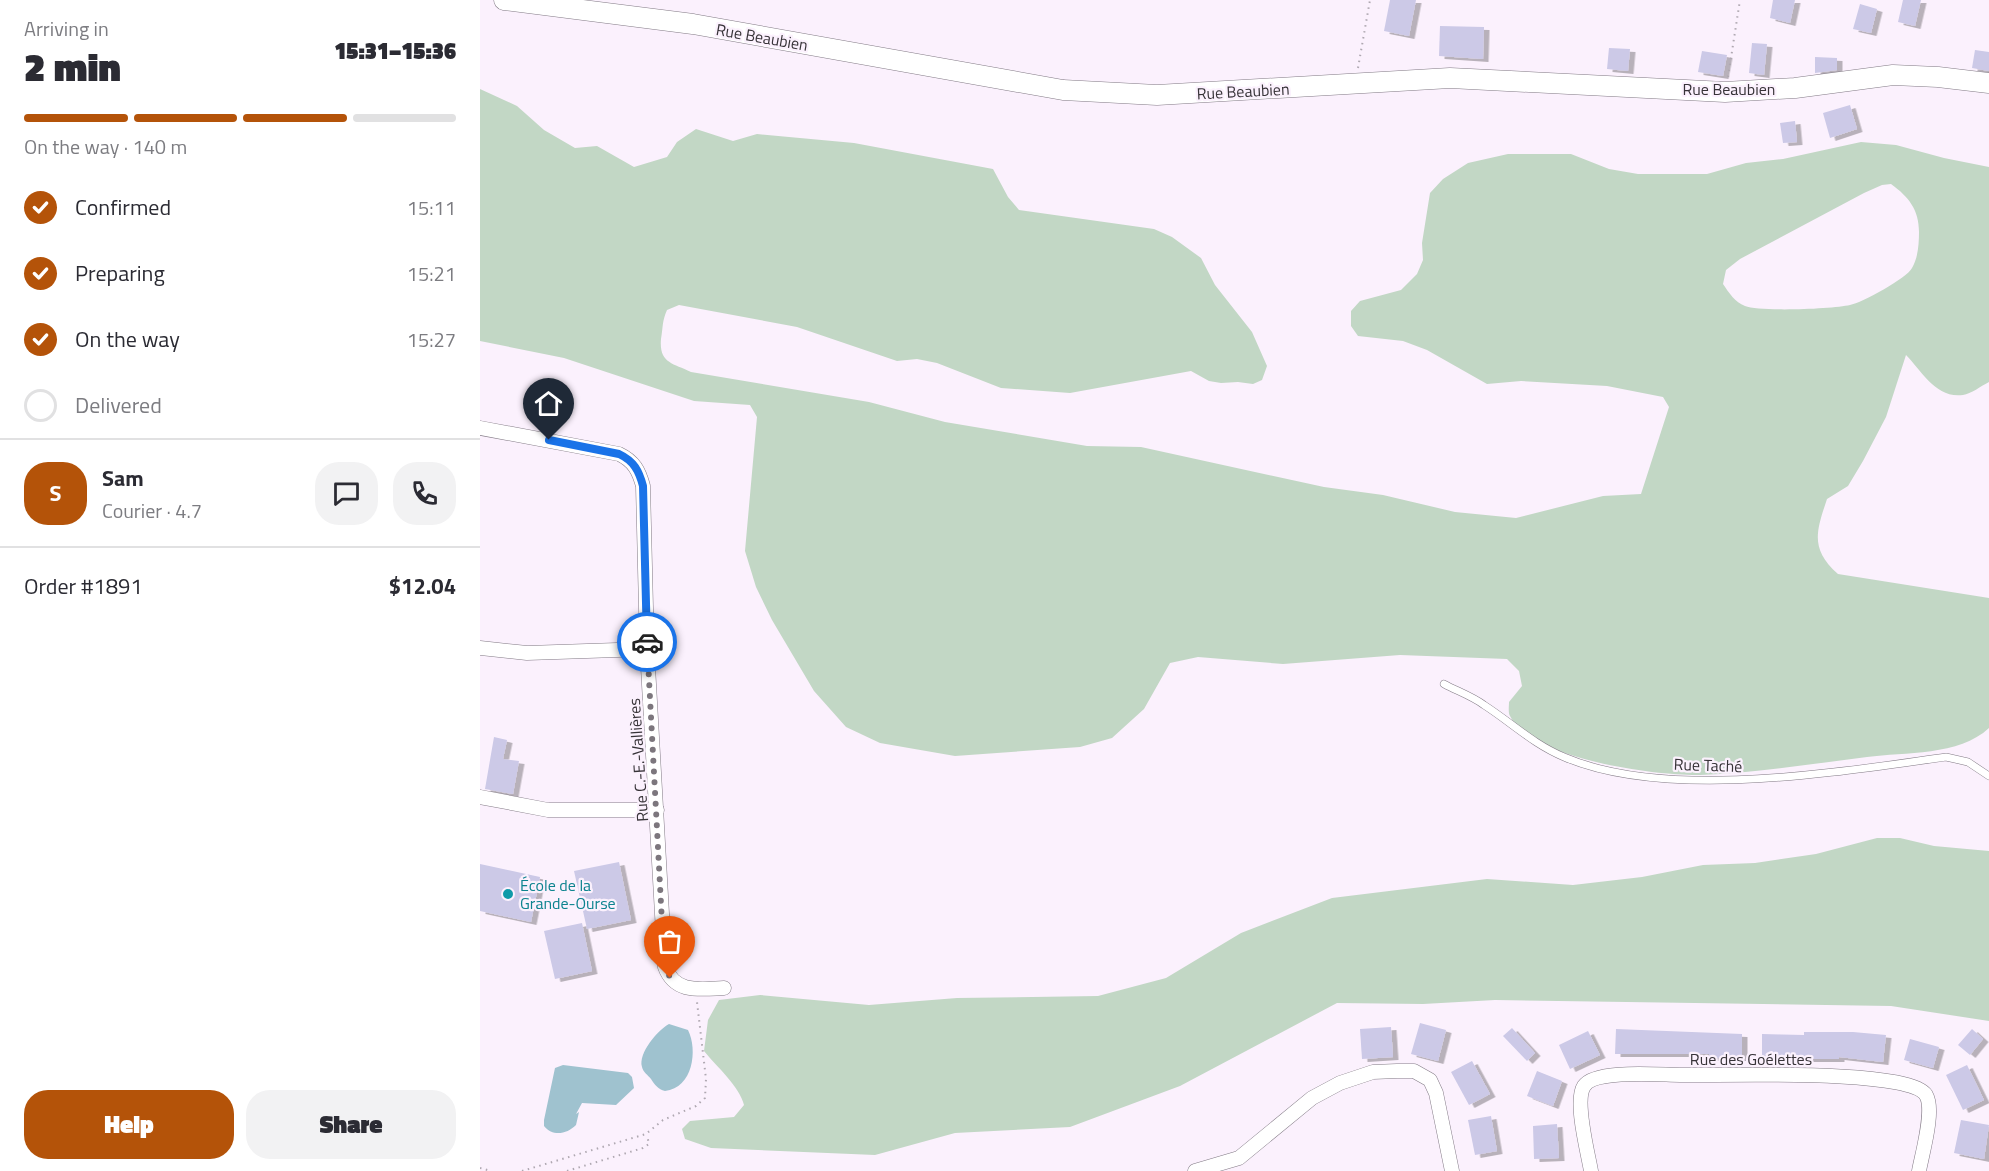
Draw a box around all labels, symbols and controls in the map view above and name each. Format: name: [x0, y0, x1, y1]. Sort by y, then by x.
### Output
text: Arriving in: [24, 13, 109, 44]
street label: Rue Beaubien: [714, 17, 810, 57]
text: 15:31–15:36: [334, 34, 456, 68]
text: 2 min: [24, 37, 121, 96]
street label: Rue Beaubien: [1196, 77, 1290, 105]
street label: Rue Beaubien: [1683, 77, 1775, 101]
text: On the way · 140 m: [24, 131, 187, 162]
text: Confirmed: [75, 190, 171, 224]
icon: check: [24, 191, 57, 224]
text: 15:11: [407, 192, 456, 223]
text: Preparing: [75, 256, 165, 290]
icon: check: [24, 257, 57, 290]
text: 15:21: [407, 258, 456, 289]
text: On the way: [75, 322, 180, 356]
icon: check: [24, 323, 57, 356]
text: 15:27: [407, 324, 456, 355]
pin: [523, 378, 574, 440]
icon: home: [532, 387, 565, 420]
text: Delivered: [75, 388, 162, 422]
text: Sam: [102, 461, 144, 495]
button: chat: [315, 462, 378, 525]
button: phone: [393, 462, 456, 525]
text: S: [50, 476, 61, 510]
text: Courier · 4.7: [102, 495, 202, 526]
text: Order #1891: [24, 569, 143, 603]
text: $12.04: [389, 569, 456, 603]
courier: [617, 612, 677, 672]
icon: car: [631, 626, 664, 659]
street label: Rue C.-E.-Vallières: [622, 698, 654, 822]
street label: Rue Taché: [1673, 752, 1743, 778]
place label: École de la Grande-Ourse: [520, 873, 616, 915]
marker: École de la Grande-Ourse: [501, 887, 515, 901]
pin: [644, 916, 695, 978]
icon: bag: [653, 925, 686, 958]
street label: Rue des Goélettes: [1690, 1047, 1812, 1071]
button: Help: [24, 1090, 234, 1159]
button: Share: [246, 1090, 456, 1159]

